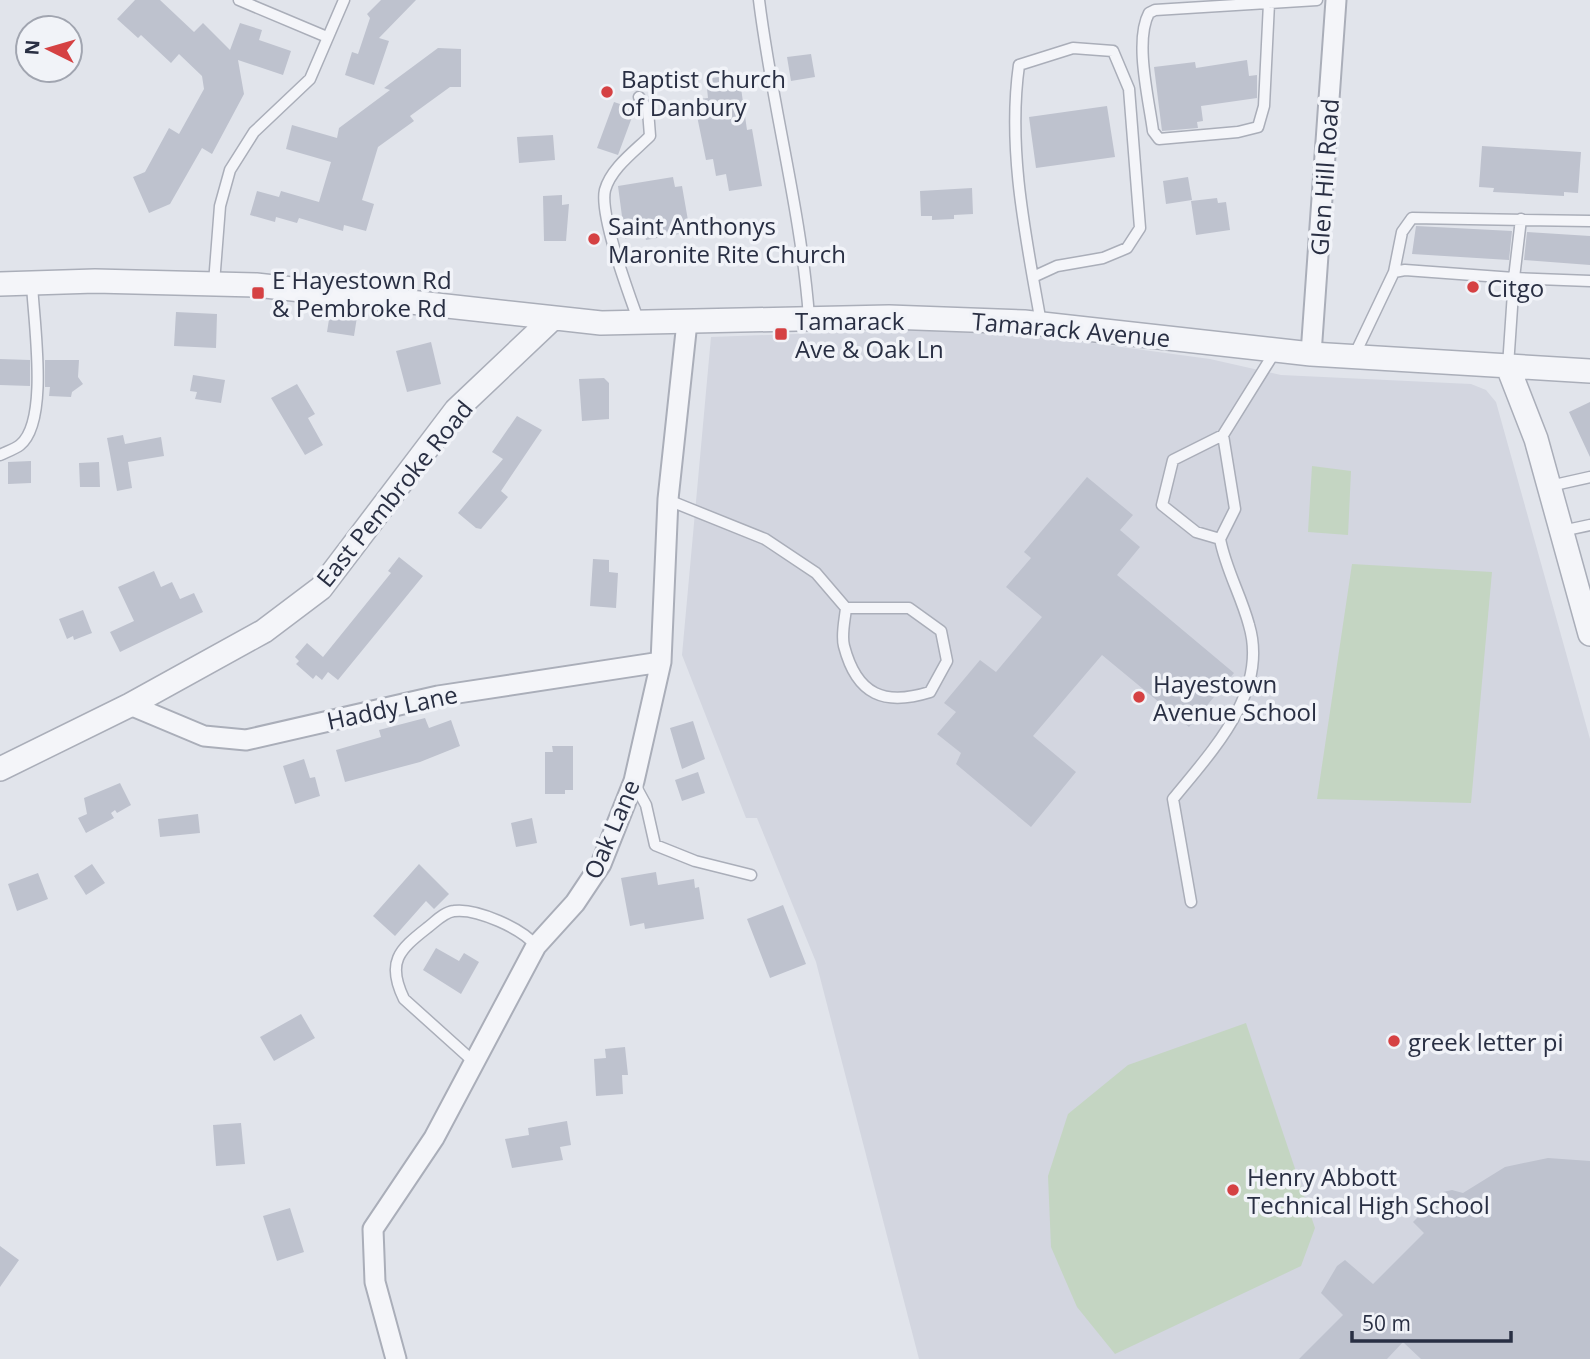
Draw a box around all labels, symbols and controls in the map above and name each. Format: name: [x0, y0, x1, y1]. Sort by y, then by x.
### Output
north arrow: [14, 14, 84, 84]
text: N: [18, 39, 46, 56]
place label: Baptist Church of Danbury: [621, 62, 786, 123]
marker: Baptist Church of Danbury: [599, 84, 615, 100]
street label: Glen Hill Road: [1302, 97, 1346, 257]
place label: Saint Anthonys Maronite Rite Church: [608, 209, 846, 270]
marker: Saint Anthonys Maronite Rite Church: [586, 231, 602, 247]
place label: E Hayestown Rd & Pembroke Rd: [272, 263, 452, 324]
place label: Citgo: [1487, 271, 1544, 304]
marker: Citgo: [1465, 279, 1481, 295]
marker: E Hayestown Rd & Pembroke Rd: [250, 285, 266, 301]
place label: Tamarack Ave & Oak Ln: [795, 304, 944, 365]
street label: Tamarack Avenue: [970, 304, 1172, 354]
marker: Tamarack Ave & Oak Ln: [773, 326, 789, 342]
street label: East Pembroke Road: [308, 393, 480, 593]
place label: Hayestown Avenue School: [1153, 667, 1317, 728]
street label: Haddy Lane: [324, 677, 460, 737]
marker: Hayestown Avenue School: [1131, 689, 1147, 705]
street label: Oak Lane: [575, 774, 647, 884]
place label: greek letter pi: [1408, 1025, 1564, 1058]
marker: greek letter pi: [1386, 1033, 1402, 1049]
place label: Henry Abbott Technical High School: [1247, 1160, 1490, 1221]
marker: Henry Abbott Technical High School: [1225, 1182, 1241, 1198]
scale bar: [1352, 1300, 1511, 1344]
text: 50 m: [1362, 1309, 1411, 1337]

